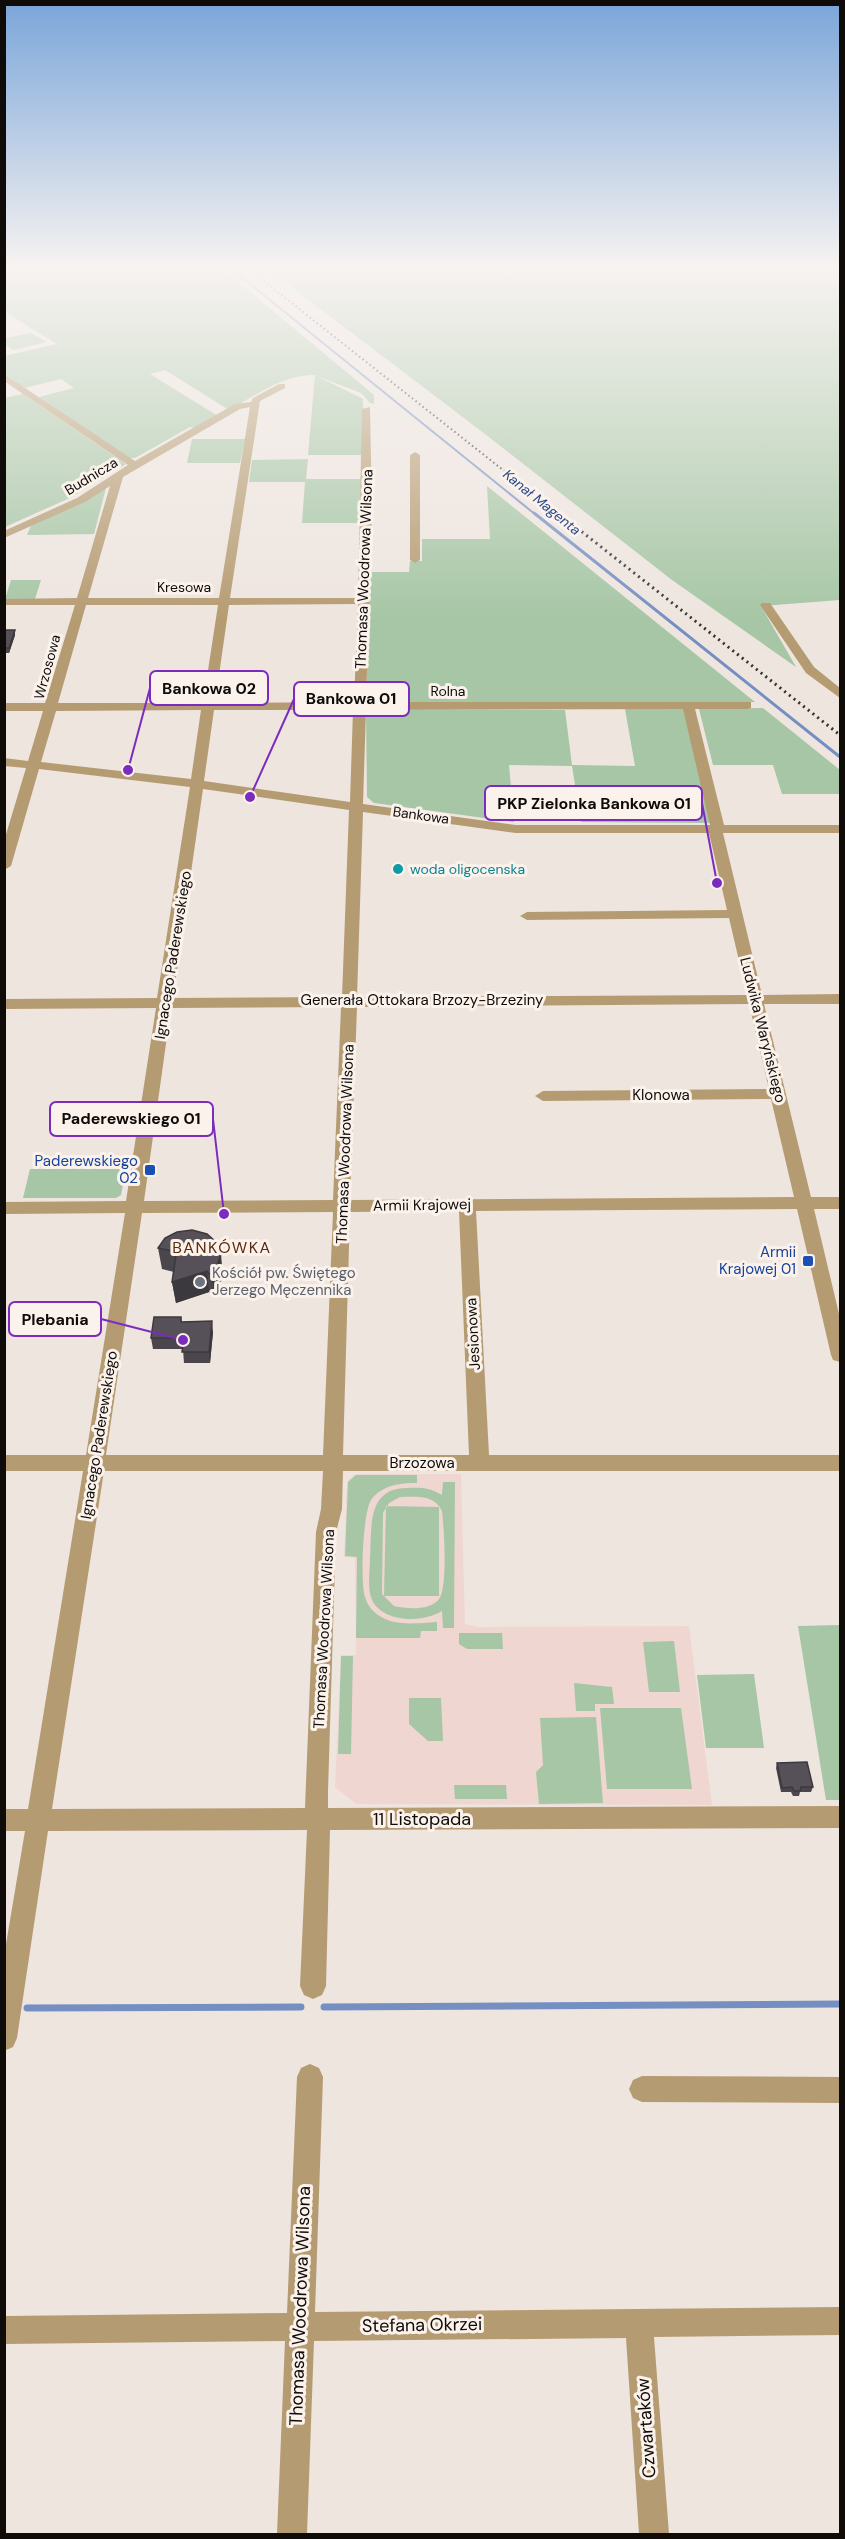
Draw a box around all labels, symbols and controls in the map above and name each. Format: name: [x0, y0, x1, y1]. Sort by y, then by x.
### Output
street label: Budnicza: [61, 453, 121, 499]
water label: Kanał Magenta: [499, 465, 585, 539]
street label: Thomasa Woodrowa Wilsona: [351, 469, 377, 669]
street label: Kresowa: [157, 578, 211, 596]
street label: Wrzosowa: [30, 633, 64, 701]
callout: Bankowa 02: [150, 671, 268, 705]
text: Bankowa 02: [162, 678, 256, 699]
callout: Bankowa 01: [294, 682, 409, 716]
street label: Rolna: [431, 682, 465, 700]
text: Bankowa 01: [306, 688, 396, 709]
callout: PKP Zielonka Bankowa 01: [485, 786, 702, 820]
text: PKP Zielonka Bankowa 01: [497, 793, 691, 814]
street label: Bankowa: [392, 802, 450, 828]
place label: woda oligocenska: [410, 860, 525, 878]
marker: woda oligocenska: [391, 862, 405, 876]
street label: Ignacego Paderewskiego: [150, 869, 196, 1041]
street label: Ludwika Waryńskiego: [735, 955, 791, 1105]
street label: Generała Ottokara Brzozy-Brzeziny: [301, 990, 544, 1010]
street label: Thomasa Woodrowa Wilsona: [332, 1044, 358, 1244]
street label: Klonowa: [632, 1085, 690, 1105]
callout: Paderewskiego 01: [50, 1102, 213, 1136]
text: Paderewskiego 01: [61, 1108, 201, 1129]
place label: Paderewskiego 02: [34, 1151, 138, 1188]
marker: Paderewskiego 02: [143, 1163, 157, 1177]
street label: Armii Krajowej: [373, 1194, 471, 1216]
district label: BANKÓWKA: [172, 1237, 272, 1258]
place label: Armii Krajowej 01: [719, 1242, 796, 1279]
marker: Armii Krajowej 01: [801, 1254, 815, 1268]
place label: Kościół pw. Świętego Jerzego Męczennika: [212, 1263, 356, 1300]
marker: Kościół pw. Świętego Jerzego Męczennika: [193, 1275, 207, 1289]
street label: Jesionowa: [461, 1297, 485, 1371]
callout: Plebania: [9, 1302, 101, 1336]
text: Plebania: [21, 1309, 89, 1330]
street label: Ignacego Paderewskiego: [76, 1349, 122, 1521]
street label: Brzozowa: [389, 1453, 455, 1473]
street label: Thomasa Woodrowa Wilsona: [309, 1529, 339, 1729]
street label: 11 Listopada: [373, 1807, 471, 1831]
street label: Thomasa Woodrowa Wilsona: [284, 2186, 316, 2426]
street label: Stefana Okrzei: [362, 2312, 482, 2338]
street label: Czwartaków: [631, 2377, 661, 2479]

